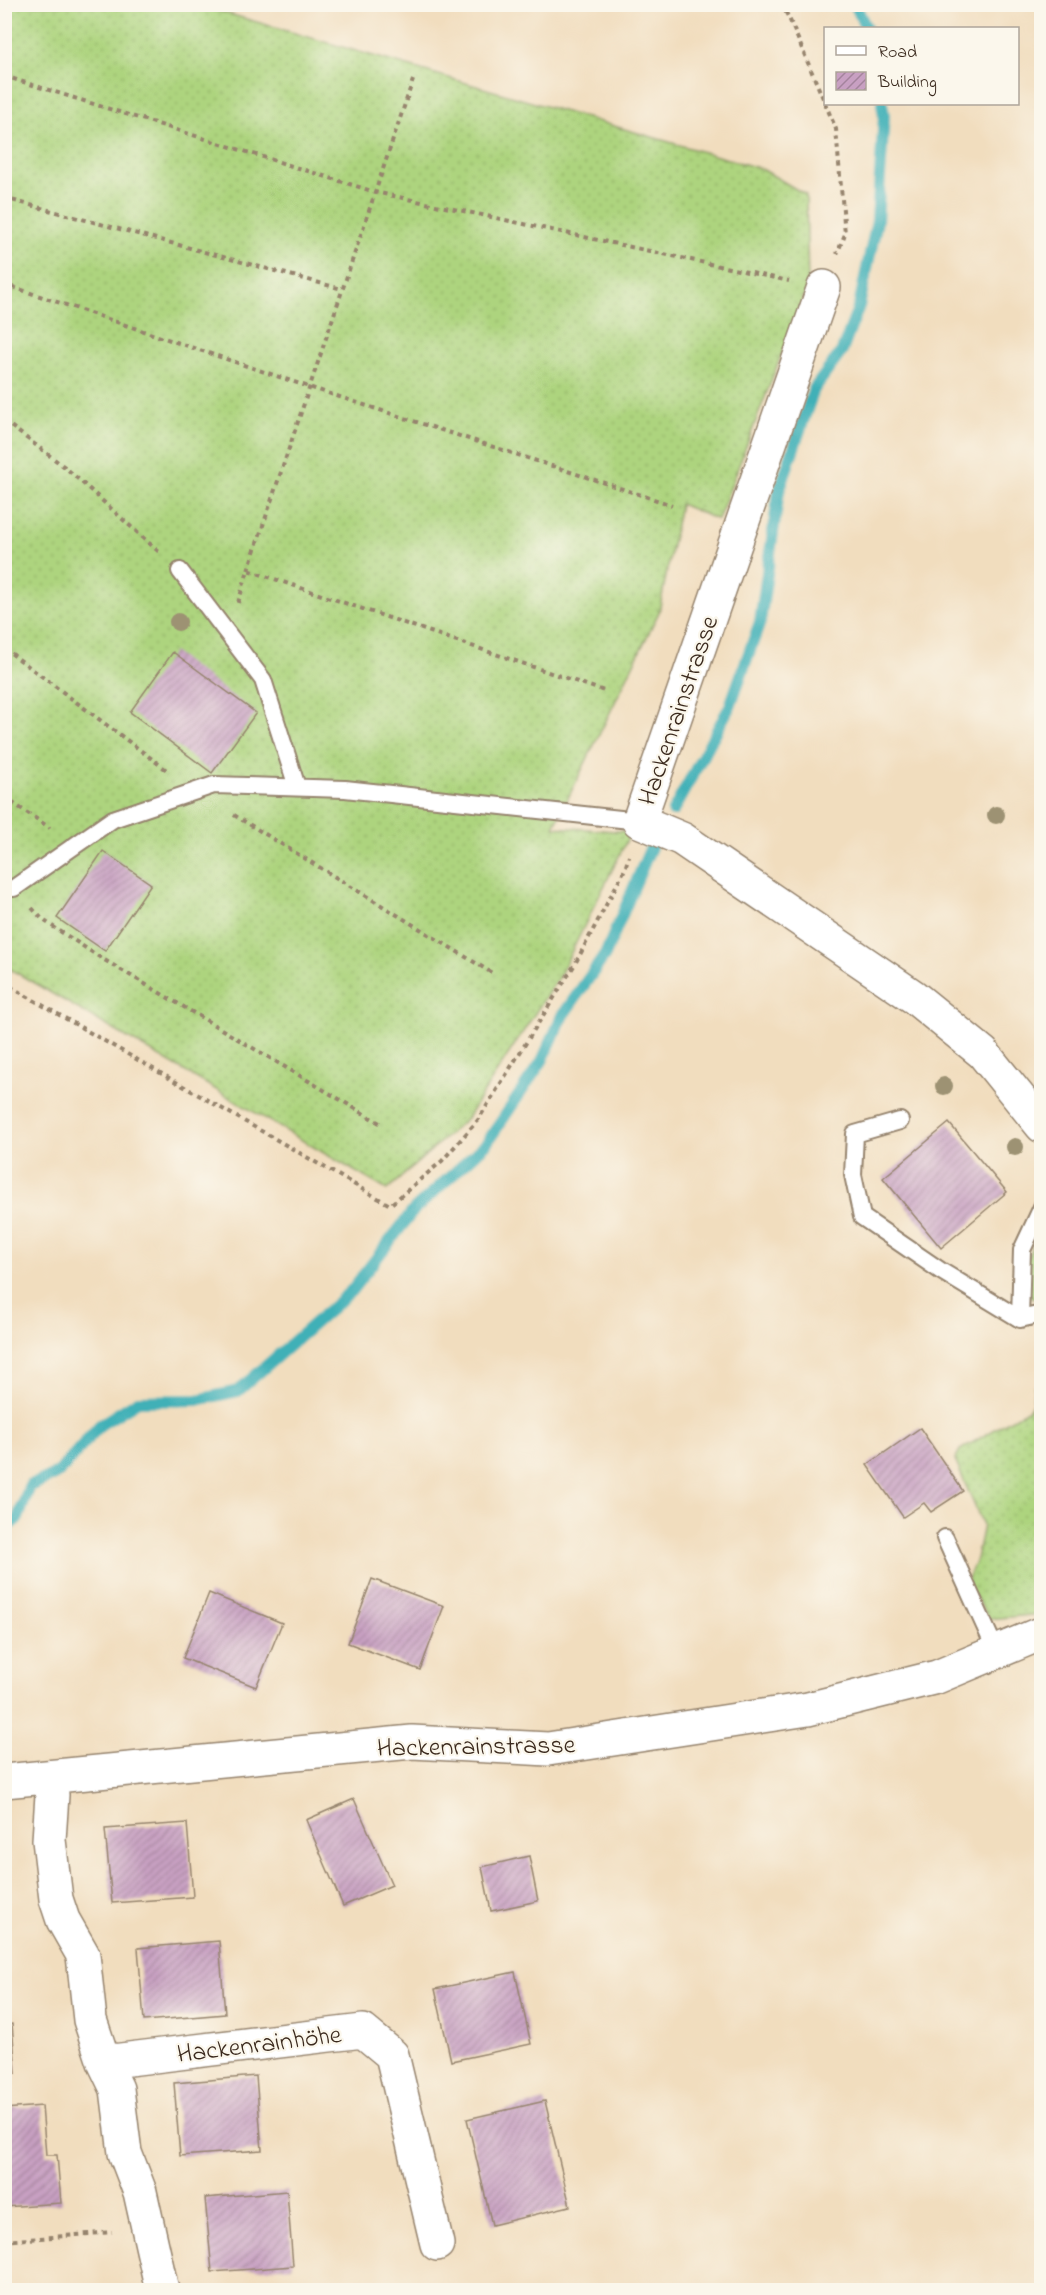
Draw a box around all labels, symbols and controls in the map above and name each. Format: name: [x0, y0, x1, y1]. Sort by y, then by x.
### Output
legend: [824, 27, 1019, 105]
text: Road: [878, 40, 917, 66]
text: Building: [877, 70, 937, 97]
street label: Hackenrainstrasse: [630, 611, 730, 811]
street label: Hackenrainstrasse: [377, 1727, 576, 1769]
street label: Hackenrainhöhe: [175, 2017, 344, 2075]

